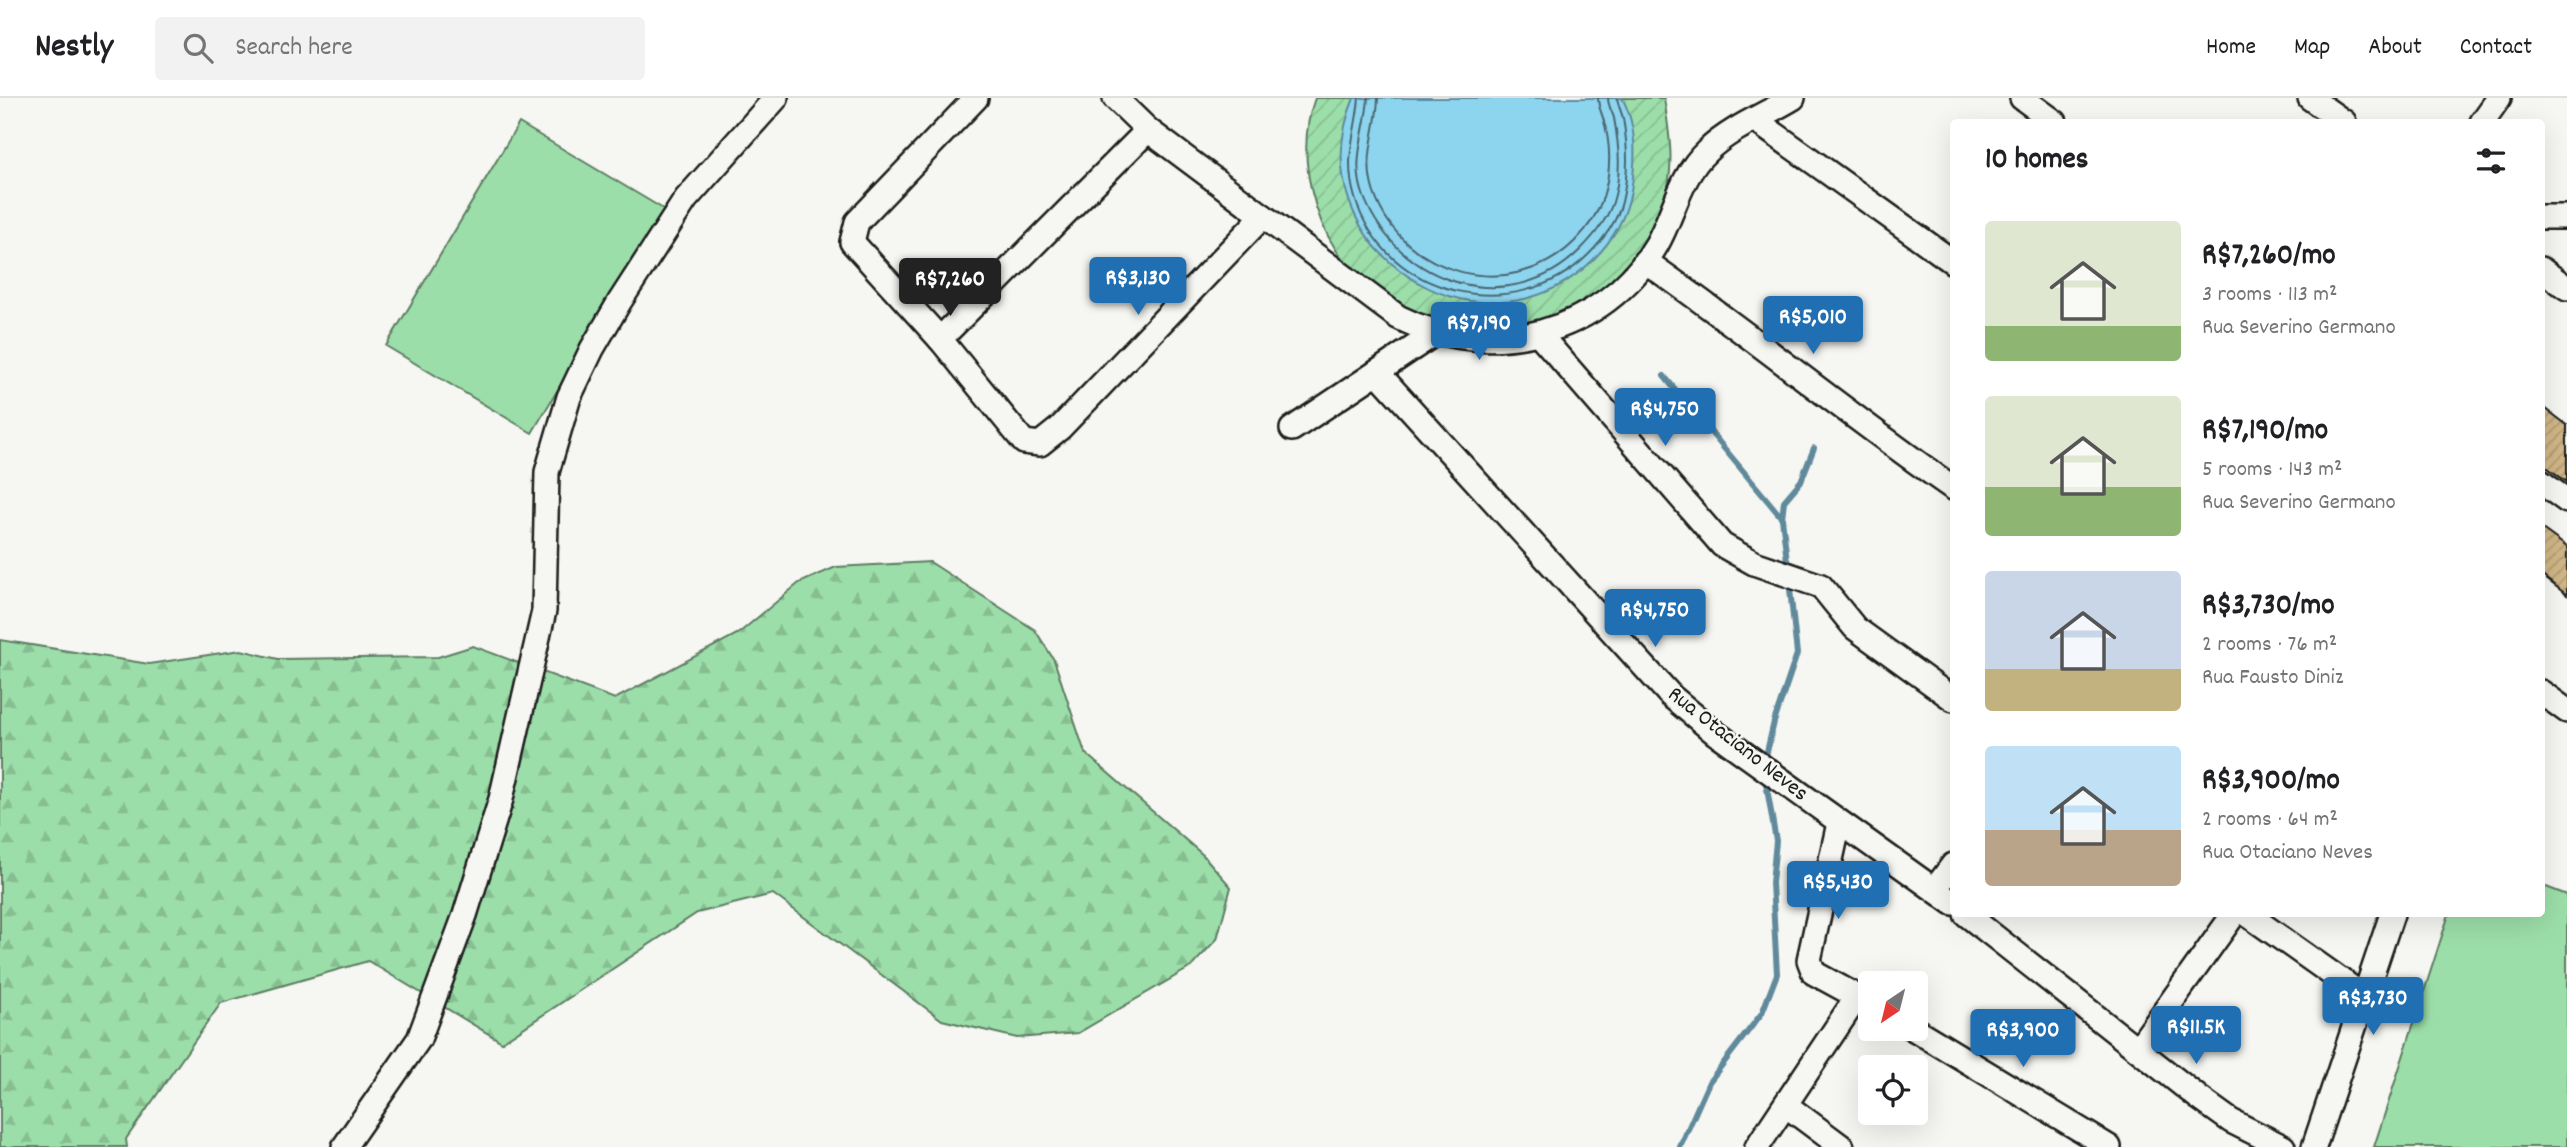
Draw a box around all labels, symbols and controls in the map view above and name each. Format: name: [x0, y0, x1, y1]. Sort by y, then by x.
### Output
search box: [155, 17, 645, 80]
text: Nestly: [35, 25, 113, 72]
icon: search: [179, 29, 217, 67]
text: Search here: [235, 30, 353, 67]
text: Home: [2206, 31, 2256, 65]
text: Map: [2294, 31, 2330, 65]
text: About: [2368, 31, 2422, 65]
text: Contact: [2460, 31, 2532, 65]
text: 10 homes: [1985, 140, 2088, 183]
icon: filters: [2472, 142, 2510, 180]
text: R$7,260/mo: [2202, 236, 2336, 279]
icon: home: [2041, 249, 2125, 333]
pin: R$7,260: [885, 258, 1015, 318]
pin: R$3,130: [1073, 258, 1203, 317]
text: R$3,130: [1105, 263, 1171, 296]
text: R$7,260: [915, 264, 985, 297]
text: 3 rooms · 113 m²: [2202, 279, 2338, 312]
pin: R$5,010: [1748, 296, 1878, 356]
pin: R$7,190: [1414, 302, 1544, 362]
text: R$5,010: [1779, 302, 1847, 335]
text: R$7,190: [1447, 308, 1511, 341]
text: Rua Severino Germano: [2202, 312, 2396, 345]
pin: R$4,750: [1600, 388, 1730, 448]
text: R$4,750: [1631, 394, 1699, 427]
text: R$7,190/mo: [2202, 411, 2328, 454]
icon: home: [2041, 424, 2125, 508]
text: 5 rooms · 143 m²: [2202, 454, 2342, 487]
text: Rua Severino Germano: [2202, 487, 2396, 520]
text: R$3,730/mo: [2202, 586, 2335, 629]
pin: R$4,750: [1590, 589, 1720, 649]
text: R$4,750: [1621, 595, 1689, 628]
icon: home: [2041, 599, 2125, 683]
text: 2 rooms · 76 m²: [2202, 629, 2337, 662]
text: Rua Fausto Diniz: [2202, 662, 2343, 695]
street label: Rua Otaciano Neves: [1660, 679, 1814, 811]
text: R$3,900/mo: [2202, 761, 2340, 804]
icon: home: [2041, 774, 2125, 858]
text: 2 rooms · 64 m²: [2202, 804, 2338, 837]
text: Rua Otaciano Neves: [2202, 837, 2373, 870]
pin: R$5,430: [1773, 862, 1903, 921]
text: R$5,430: [1803, 867, 1873, 900]
north arrow: [1858, 971, 1928, 1041]
map controls: [1858, 971, 1928, 1125]
pin: R$3,730: [2308, 978, 2438, 1037]
text: R$3,730: [2338, 983, 2408, 1016]
pin: R$11.5K: [2131, 1006, 2261, 1066]
pin: R$3,900: [1958, 1010, 2088, 1069]
text: R$11.5K: [2167, 1012, 2225, 1045]
text: R$3,900: [1986, 1015, 2060, 1048]
button: locate: [1858, 1055, 1928, 1125]

